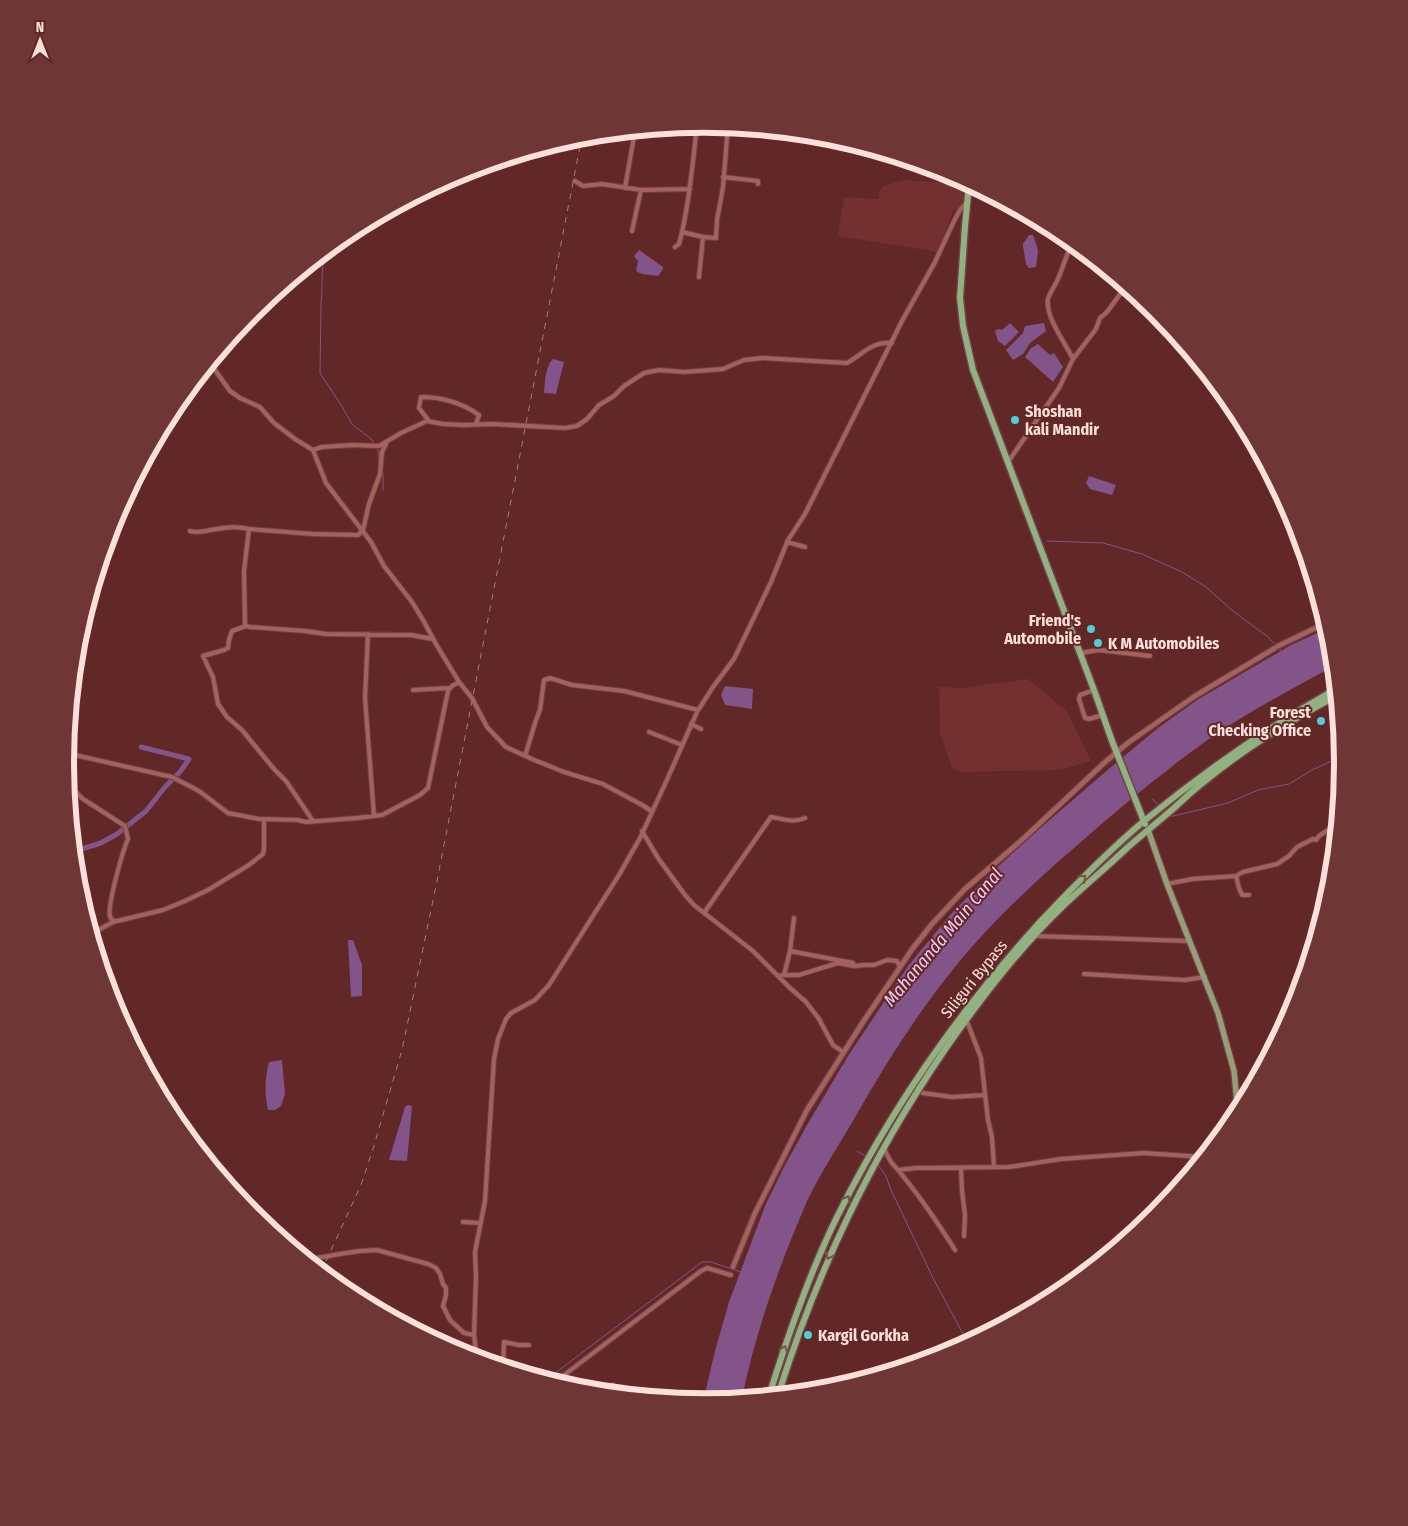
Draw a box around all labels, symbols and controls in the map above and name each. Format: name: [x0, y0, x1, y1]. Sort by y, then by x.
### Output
north arrow: [15, 15, 65, 65]
text: N: [36, 19, 44, 36]
place label: Shoshan kali Mandir: [1025, 402, 1099, 439]
marker: Shoshan kali Mandir: [1009, 414, 1021, 426]
place label: Friend's Automobile: [1003, 611, 1081, 648]
marker: Friend's Automobile: [1085, 623, 1097, 635]
place label: K M Automobiles: [1108, 634, 1219, 653]
marker: K M Automobiles: [1092, 637, 1104, 649]
place label: Forest Checking Office: [1208, 703, 1311, 740]
marker: Forest Checking Office: [1315, 715, 1327, 727]
water label: Mahananda Main Canal: [879, 863, 1007, 1011]
one-way arrow: [1077, 875, 1086, 884]
street label: Siliguri Bypass: [937, 936, 1011, 1022]
one-way arrow: [840, 1196, 850, 1205]
one-way arrow: [824, 1251, 835, 1260]
place label: Kargil Gorkha: [818, 1326, 909, 1345]
marker: Kargil Gorkha: [802, 1329, 814, 1341]
one-way arrow: [778, 1345, 788, 1354]

